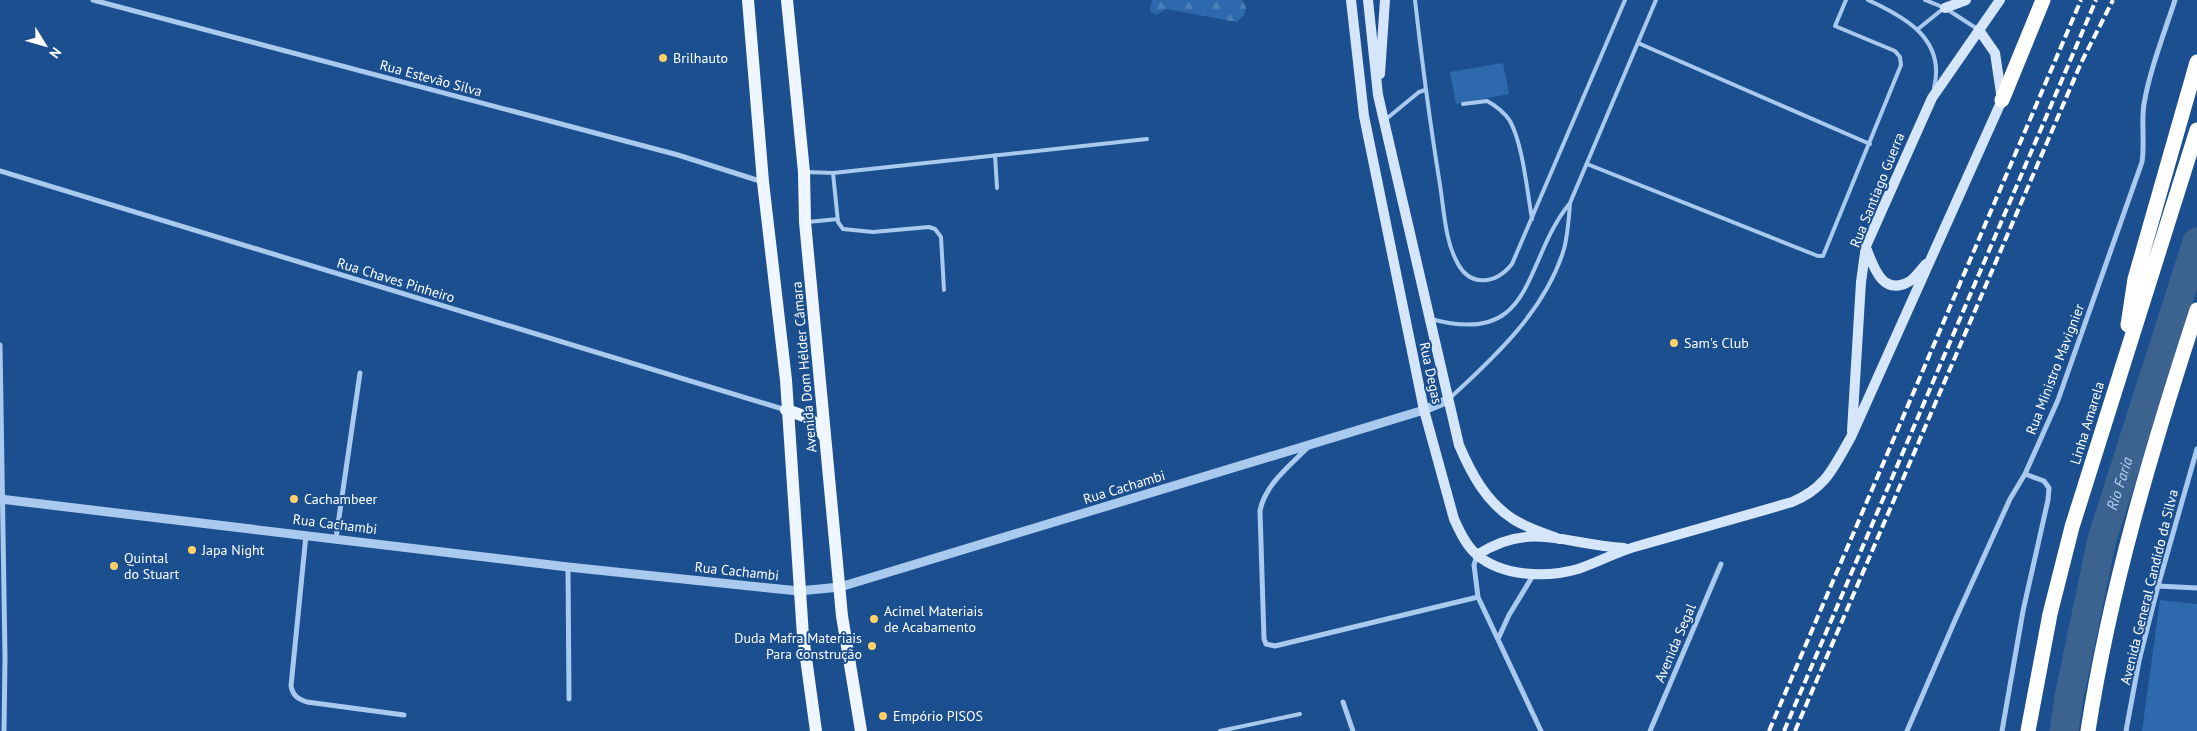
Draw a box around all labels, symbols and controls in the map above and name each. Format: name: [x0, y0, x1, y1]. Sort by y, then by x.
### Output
north arrow: [20, 20, 70, 70]
text: N: [45, 44, 65, 62]
place label: Brilhauto: [673, 49, 728, 67]
marker: Brilhauto: [657, 52, 669, 64]
street label: Rua Estevão Silva: [378, 56, 484, 100]
street label: Rua Santiago Guerra: [1846, 130, 1908, 250]
street label: Rua Chaves Pinheiro: [335, 254, 457, 306]
street label: Avenida Dom Hélder Câmara: [788, 281, 820, 453]
street label: Rua Ministro Mavignier: [2022, 301, 2088, 437]
place label: Sam's Club: [1684, 334, 1749, 352]
marker: Sam's Club: [1668, 337, 1680, 349]
street label: Rua Degas: [1416, 340, 1446, 406]
street label: Linha Amarela: [2066, 379, 2108, 467]
water label: Rio Faria: [2102, 454, 2137, 512]
street label: Rua Cachambi: [1081, 466, 1167, 508]
street label: Avenida General Candido da Silva: [2116, 487, 2182, 687]
place label: Cachambeer: [304, 490, 378, 508]
marker: Cachambeer: [288, 493, 300, 505]
street label: Rua Cachambi: [292, 510, 378, 538]
place label: Japa Night: [201, 541, 265, 559]
marker: Japa Night: [186, 544, 198, 556]
place label: Quintal do Stuart: [124, 549, 180, 583]
street label: Rua Cachambi: [694, 558, 780, 584]
marker: Quintal do Stuart: [108, 560, 120, 572]
street label: Avenida Segal: [1650, 601, 1700, 685]
place label: Acimel Materiais de Acabamento: [884, 602, 983, 636]
marker: Acimel Materiais de Acabamento: [868, 613, 880, 625]
place label: Duda Mafra Materiais Para Construção: [734, 629, 862, 663]
marker: Duda Mafra Materiais Para Construção: [866, 640, 878, 652]
place label: Empório PISOS: [893, 707, 983, 725]
marker: Empório PISOS: [877, 710, 889, 722]

